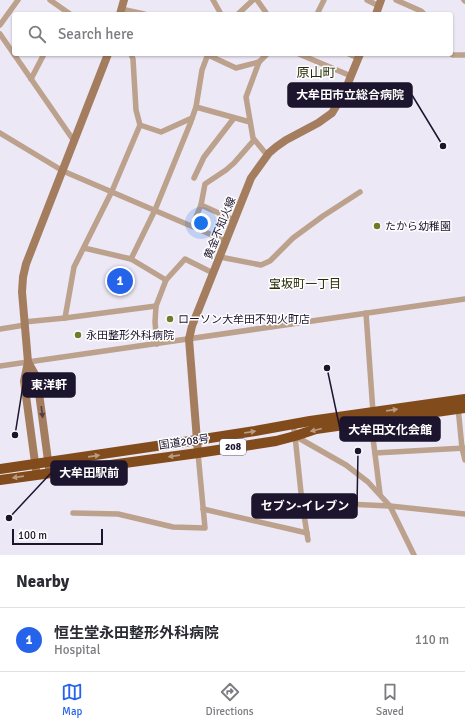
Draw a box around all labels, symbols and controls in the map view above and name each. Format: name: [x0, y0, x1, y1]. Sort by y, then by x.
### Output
search box: [12, 12, 453, 56]
icon: search: [26, 23, 48, 45]
text: Search here: [58, 25, 134, 43]
district label: 原山町: [296, 65, 336, 81]
callout: 大牟田市立総合病院: [288, 83, 412, 107]
text: 大牟田市立総合病院: [296, 88, 404, 103]
street label: 黄金不知火線: [202, 195, 238, 261]
your location: [191, 213, 211, 233]
place label: たから幼稚園: [385, 220, 451, 233]
marker: たから幼稚園: [372, 221, 382, 231]
pin: 1: [107, 266, 133, 296]
district label: 宝坂町一丁目: [269, 277, 341, 292]
place label: ローソン大牟田不知火町店: [178, 313, 310, 326]
marker: ローソン大牟田不知火町店: [165, 314, 175, 324]
place label: 永田整形外科病院: [86, 329, 174, 342]
marker: 永田整形外科病院: [73, 330, 83, 340]
callout: 東洋軒: [23, 373, 75, 397]
text: 東洋軒: [31, 378, 67, 393]
one-way arrow: [39, 406, 45, 418]
one-way arrow: [386, 407, 398, 413]
callout: 大牟田文化会館: [340, 417, 440, 441]
text: 大牟田文化会館: [348, 423, 432, 438]
one-way arrow: [310, 427, 322, 433]
one-way arrow: [244, 429, 256, 435]
street label: 国道208号: [158, 432, 210, 452]
road number: 208: [220, 439, 246, 455]
one-way arrow: [88, 452, 100, 458]
one-way arrow: [168, 453, 180, 459]
callout: 大牟田駅前: [51, 461, 127, 485]
text: 大牟田駅前: [59, 466, 119, 481]
one-way arrow: [12, 474, 24, 480]
callout: セブン-イレブン: [252, 494, 357, 518]
text: セブン-イレブン: [261, 499, 349, 514]
scale bar: [12, 527, 103, 546]
text: 100 m: [18, 529, 47, 542]
text: Nearby: [16, 571, 69, 592]
text: 恒生堂永田整形外科病院: [54, 624, 219, 642]
text: 1: [25, 632, 33, 648]
text: 110 m: [415, 632, 449, 648]
text: Hospital: [54, 642, 101, 658]
tab: Map: [61, 681, 83, 718]
tab: Directions: [206, 681, 254, 718]
tab: Saved: [376, 681, 404, 718]

